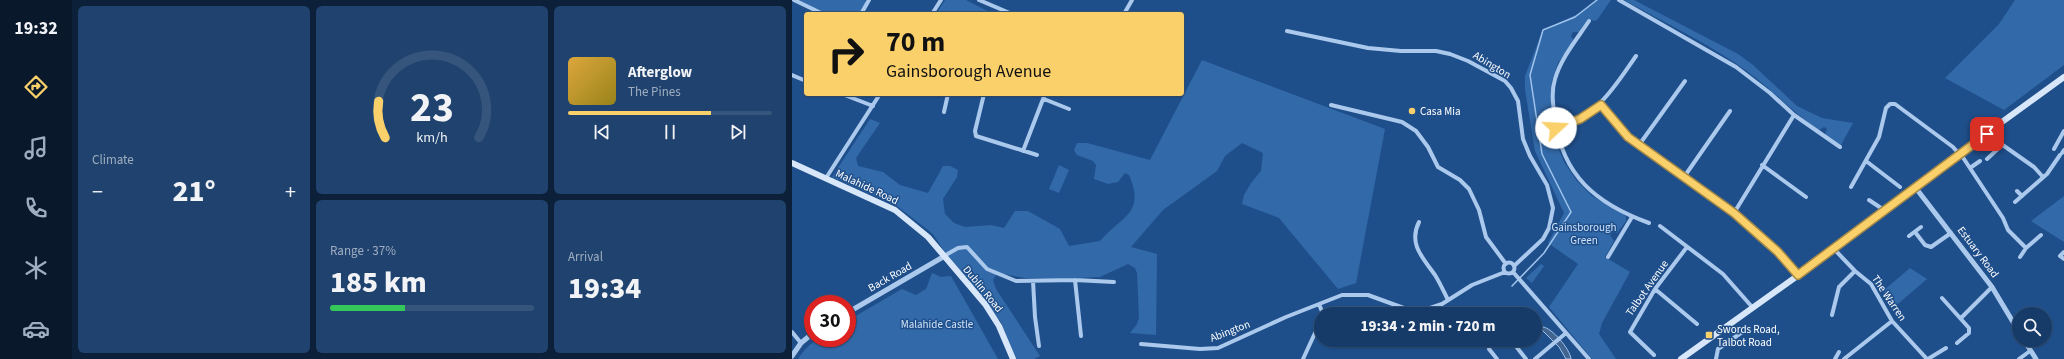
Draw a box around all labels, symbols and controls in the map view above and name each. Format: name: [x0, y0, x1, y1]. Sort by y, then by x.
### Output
text: 19:32: [14, 16, 58, 41]
text: 70 m: [886, 22, 945, 62]
icon: right: [820, 28, 872, 80]
street label: Abington: [1470, 48, 1514, 82]
text: Gainsborough Avenue: [886, 59, 1051, 84]
text: Afterglow: [628, 62, 692, 83]
icon: directions: [22, 73, 50, 101]
text: 23: [410, 78, 454, 138]
text: The Pines: [628, 83, 681, 101]
place label: Casa Mia: [1420, 104, 1460, 119]
marker: Casa Mia: [1407, 106, 1417, 116]
position arrow: [1535, 107, 1577, 149]
pin: [1970, 117, 2004, 151]
icon: previous: [591, 121, 613, 143]
icon: pause: [659, 121, 681, 143]
icon: next: [727, 121, 749, 143]
icon: arrive: [1976, 123, 1998, 145]
text: km/h: [416, 127, 448, 148]
icon: music: [22, 134, 50, 162]
text: Climate: [92, 151, 134, 169]
street label: Malahide Road: [833, 166, 901, 208]
text: 21°: [172, 170, 216, 213]
text: −: [92, 176, 103, 208]
text: +: [285, 176, 296, 208]
icon: phone: [22, 194, 50, 222]
park label: Gainsborough Green: [1552, 220, 1616, 248]
street label: Estuary Road: [1954, 223, 2002, 281]
text: Range · 37%: [330, 242, 396, 260]
text: Arrival: [568, 248, 603, 266]
icon: climate: [22, 254, 50, 282]
street label: Talbot Avenue: [1622, 257, 1672, 319]
street label: Back Road: [865, 258, 915, 296]
text: 185 km: [330, 261, 427, 304]
street label: Dublin Road: [959, 262, 1007, 316]
text: 19:34: [568, 267, 641, 310]
street label: The Warren: [1868, 272, 1910, 324]
speed limit sign: 30: [804, 295, 856, 347]
map controls: [2012, 307, 2052, 347]
button: search: [2012, 307, 2052, 347]
icon: car: [22, 315, 50, 343]
street label: Abington: [1208, 316, 1252, 346]
text: 19:34 · 2 min · 720 m: [1361, 316, 1495, 337]
park label: Malahide Castle: [901, 317, 974, 332]
place label: Swords Road, Talbot Road: [1717, 322, 1780, 350]
marker: Swords Road, Talbot Road: [1704, 330, 1714, 340]

